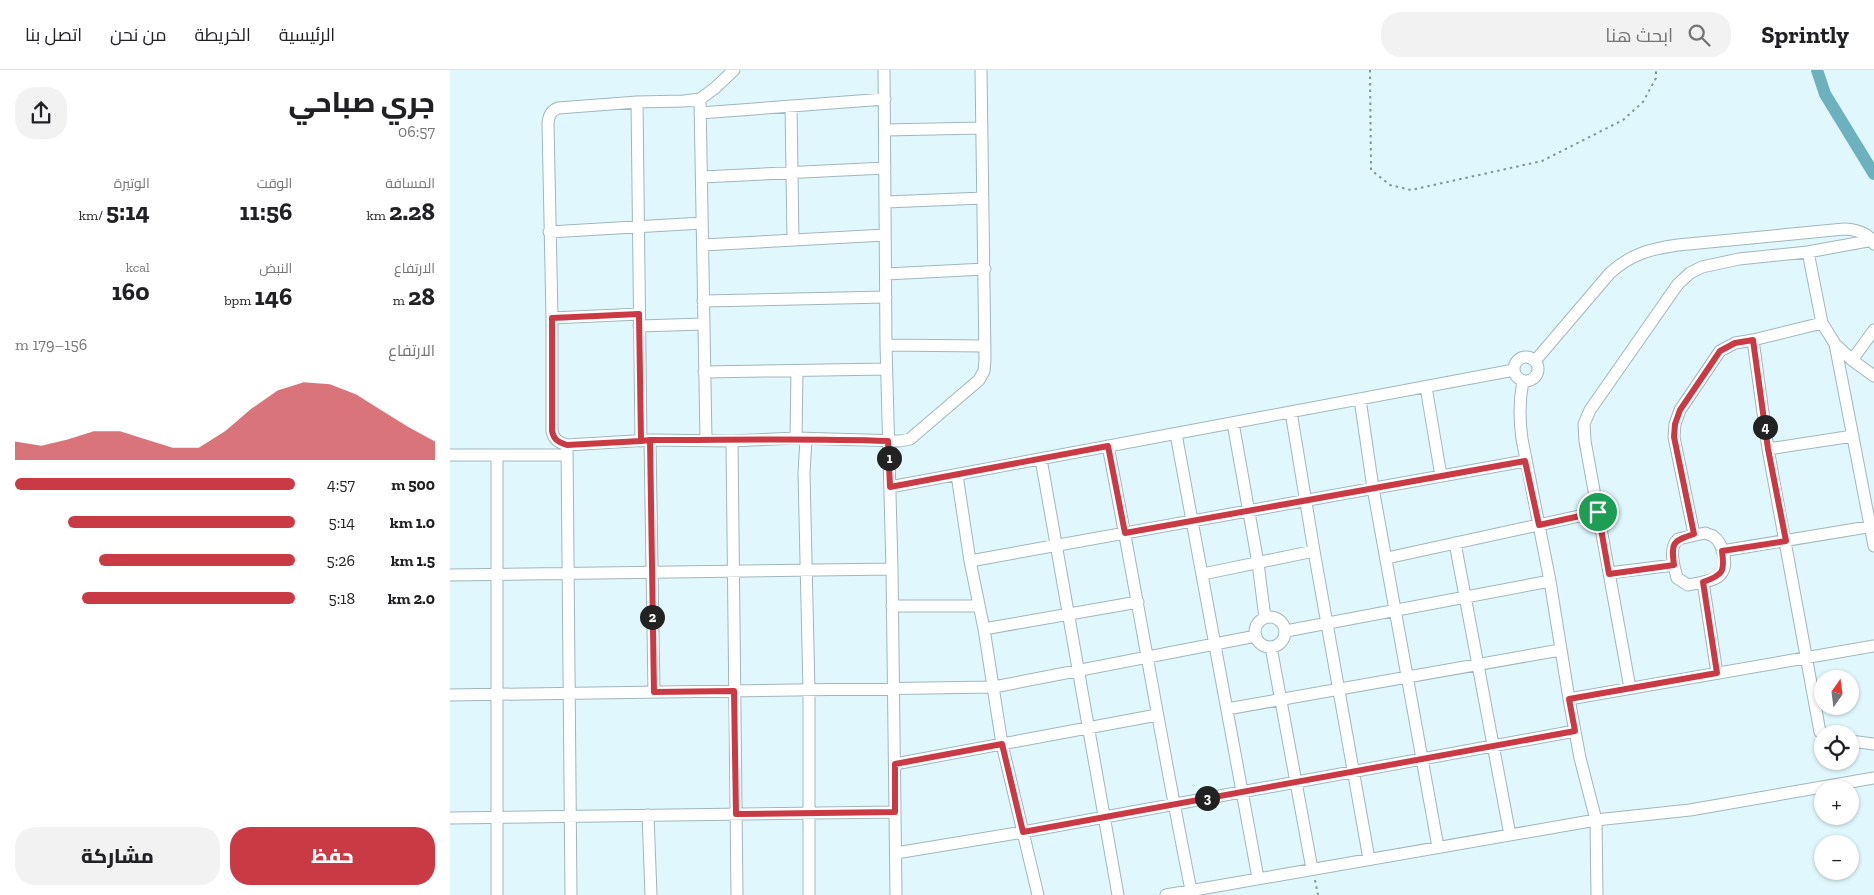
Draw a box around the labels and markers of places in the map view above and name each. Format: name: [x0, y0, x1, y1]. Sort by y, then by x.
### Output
pin: 4: [1752, 414, 1778, 440]
pin: 1: [876, 446, 902, 470]
pin: [1577, 491, 1619, 533]
pin: 2: [640, 604, 664, 630]
pin: 3: [1194, 786, 1220, 810]

